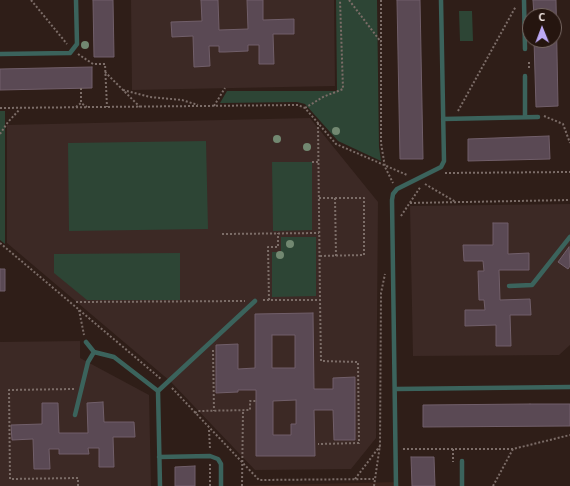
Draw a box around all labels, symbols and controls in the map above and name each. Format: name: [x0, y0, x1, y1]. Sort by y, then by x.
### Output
north arrow: [522, 8, 562, 48]
text: С: [538, 9, 545, 24]

